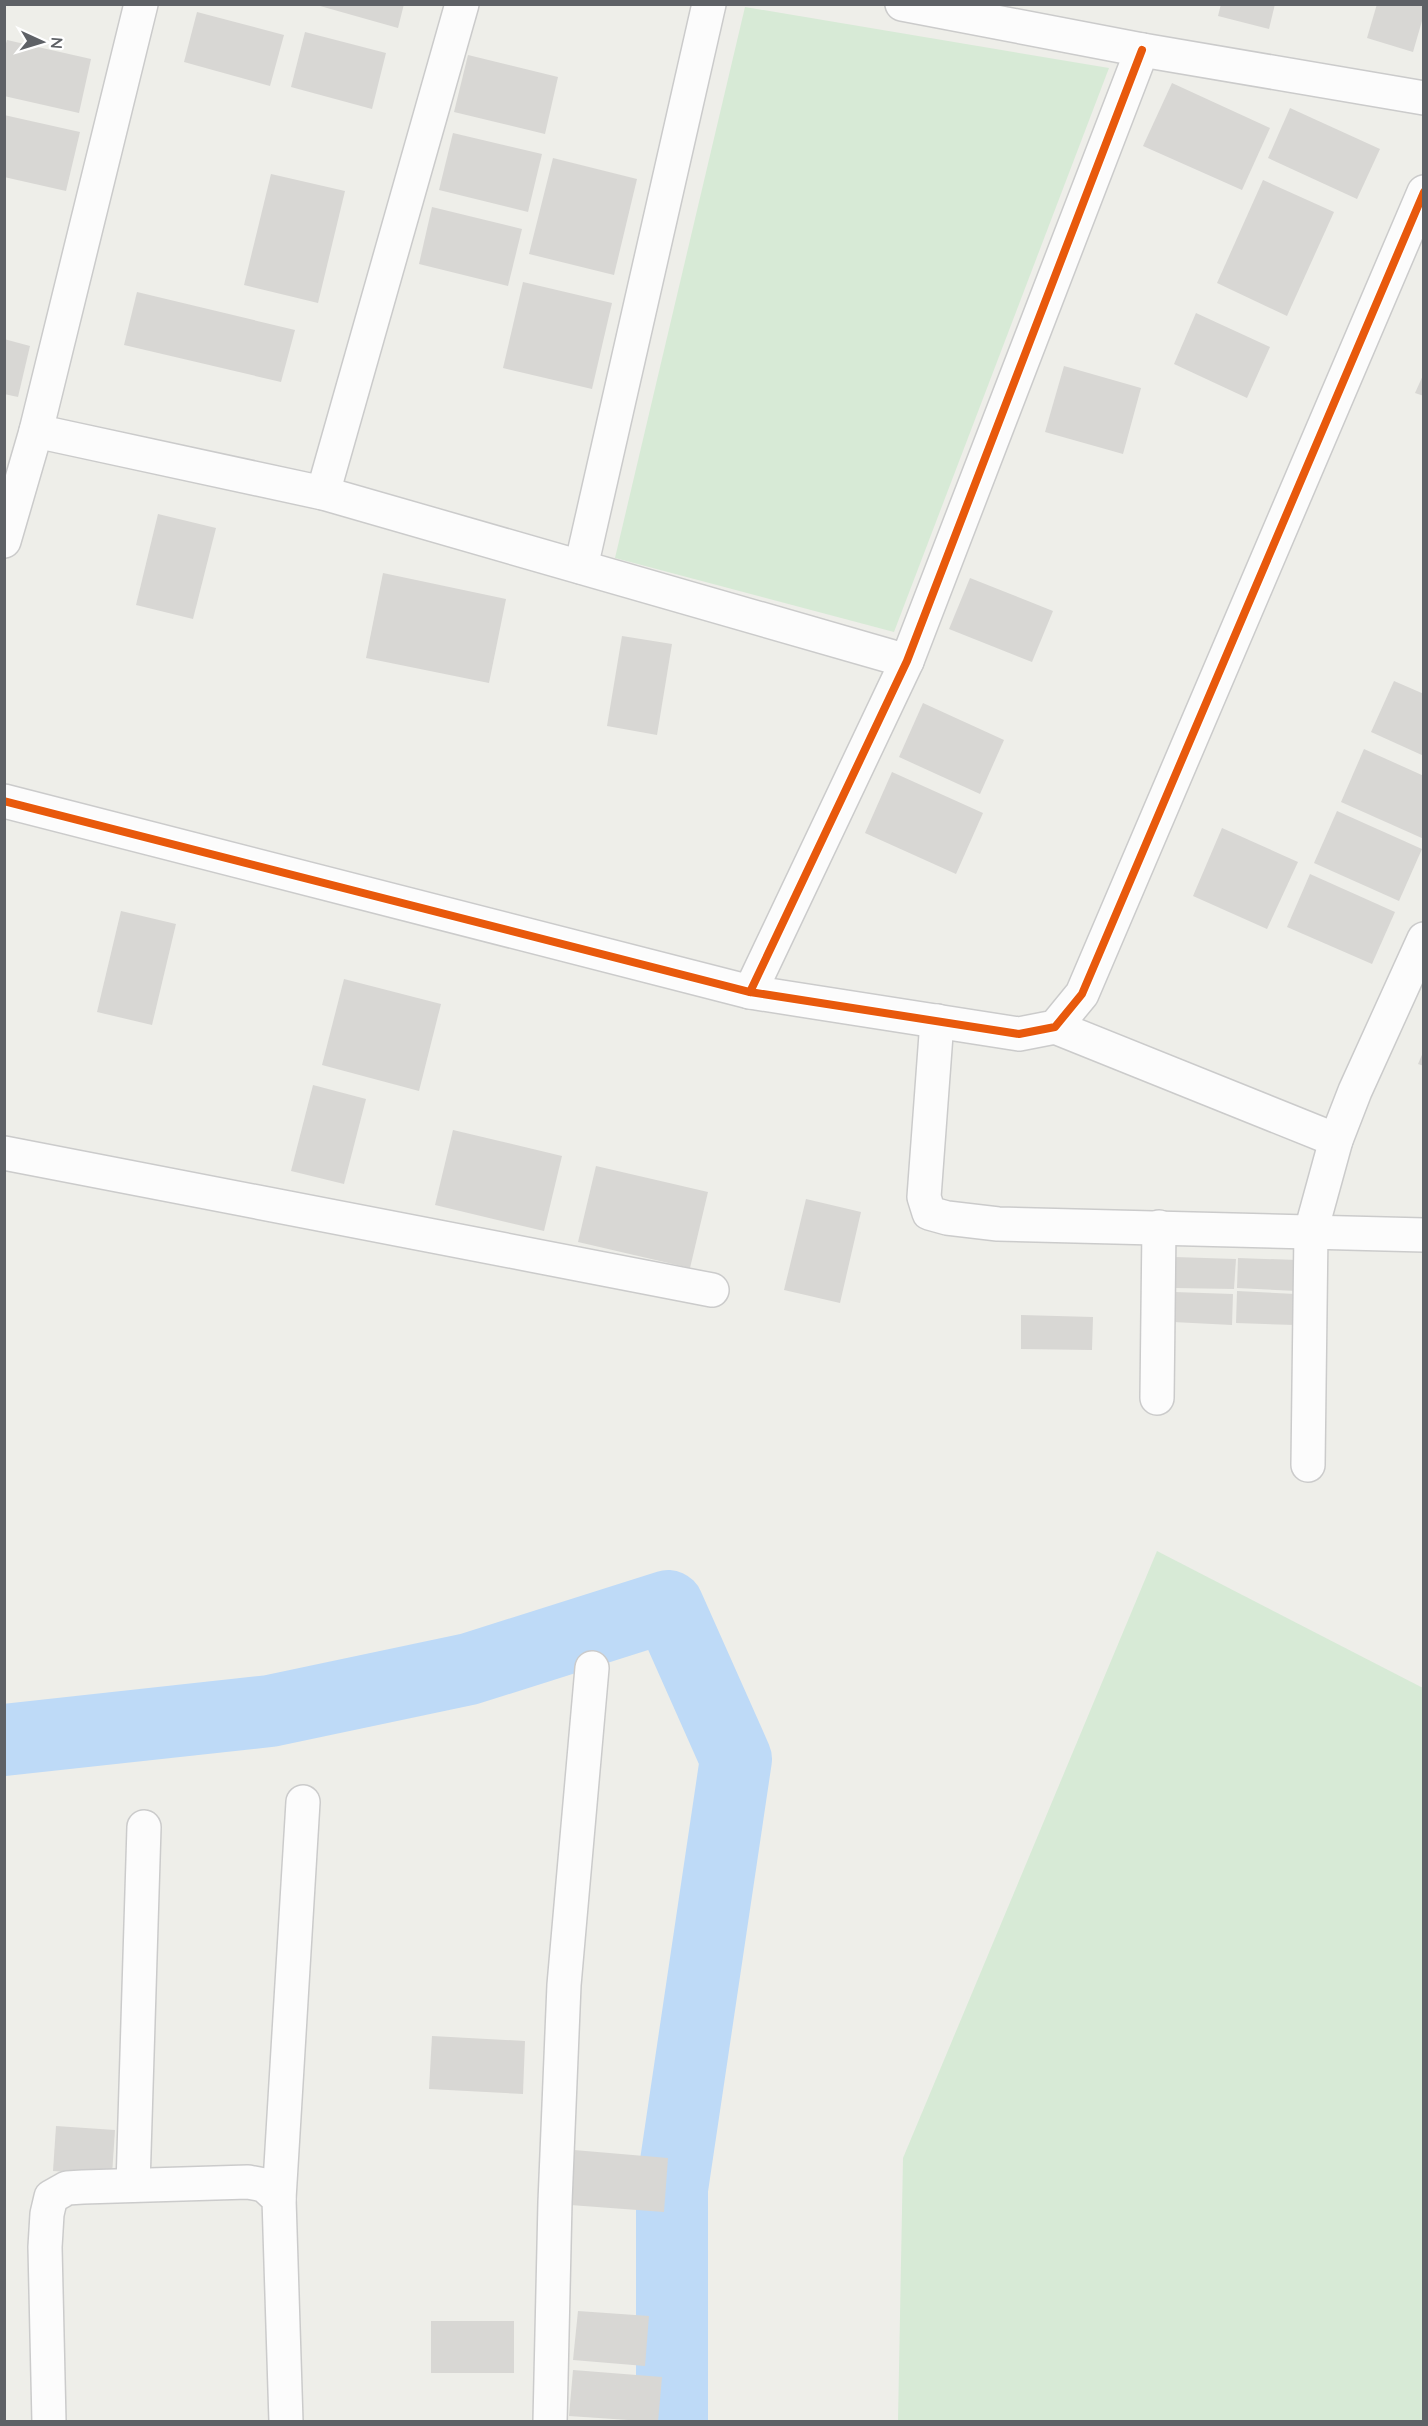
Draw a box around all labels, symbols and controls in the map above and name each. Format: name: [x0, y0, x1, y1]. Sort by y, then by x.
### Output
north arrow: [12, 12, 72, 72]
text: N: [47, 36, 67, 50]

